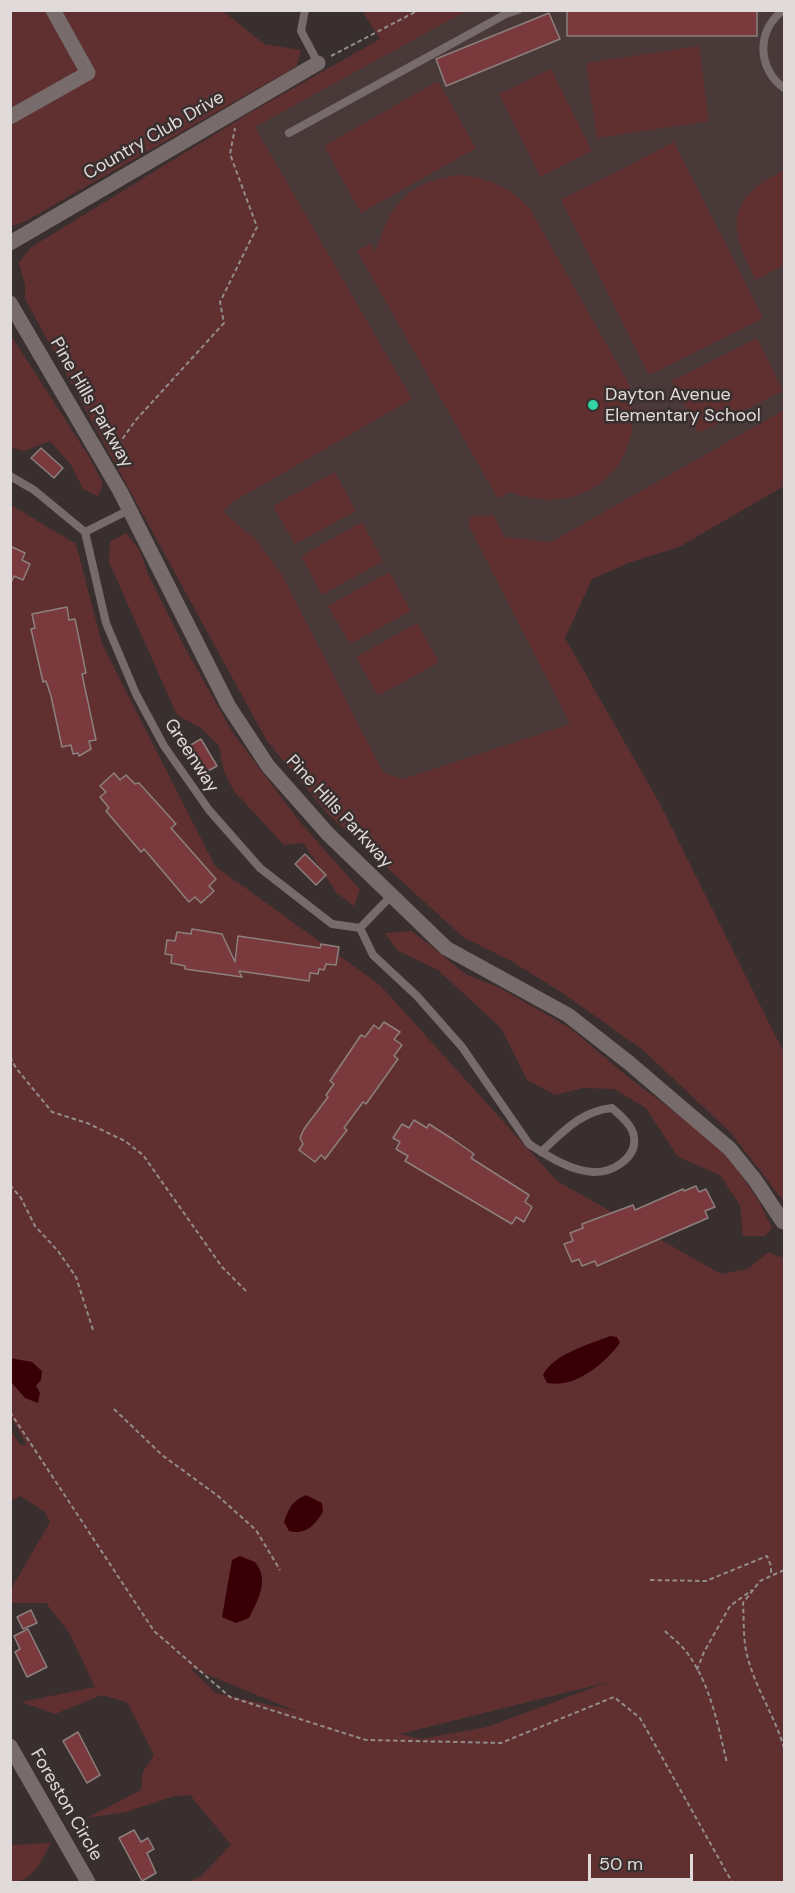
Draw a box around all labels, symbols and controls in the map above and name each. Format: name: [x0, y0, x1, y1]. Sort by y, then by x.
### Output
street label: Country Club Drive: [80, 87, 228, 185]
street label: Pine Hills Parkway: [45, 334, 137, 472]
place label: Dayton Avenue Elementary School: [605, 384, 761, 426]
marker: Dayton Avenue Elementary School: [586, 398, 600, 412]
street label: Greenway: [159, 715, 223, 797]
street label: Pine Hills Parkway: [281, 751, 397, 873]
street label: Foreston Circle: [25, 1745, 107, 1865]
scale bar: [591, 1842, 696, 1880]
text: 50 m: [599, 1852, 643, 1876]

